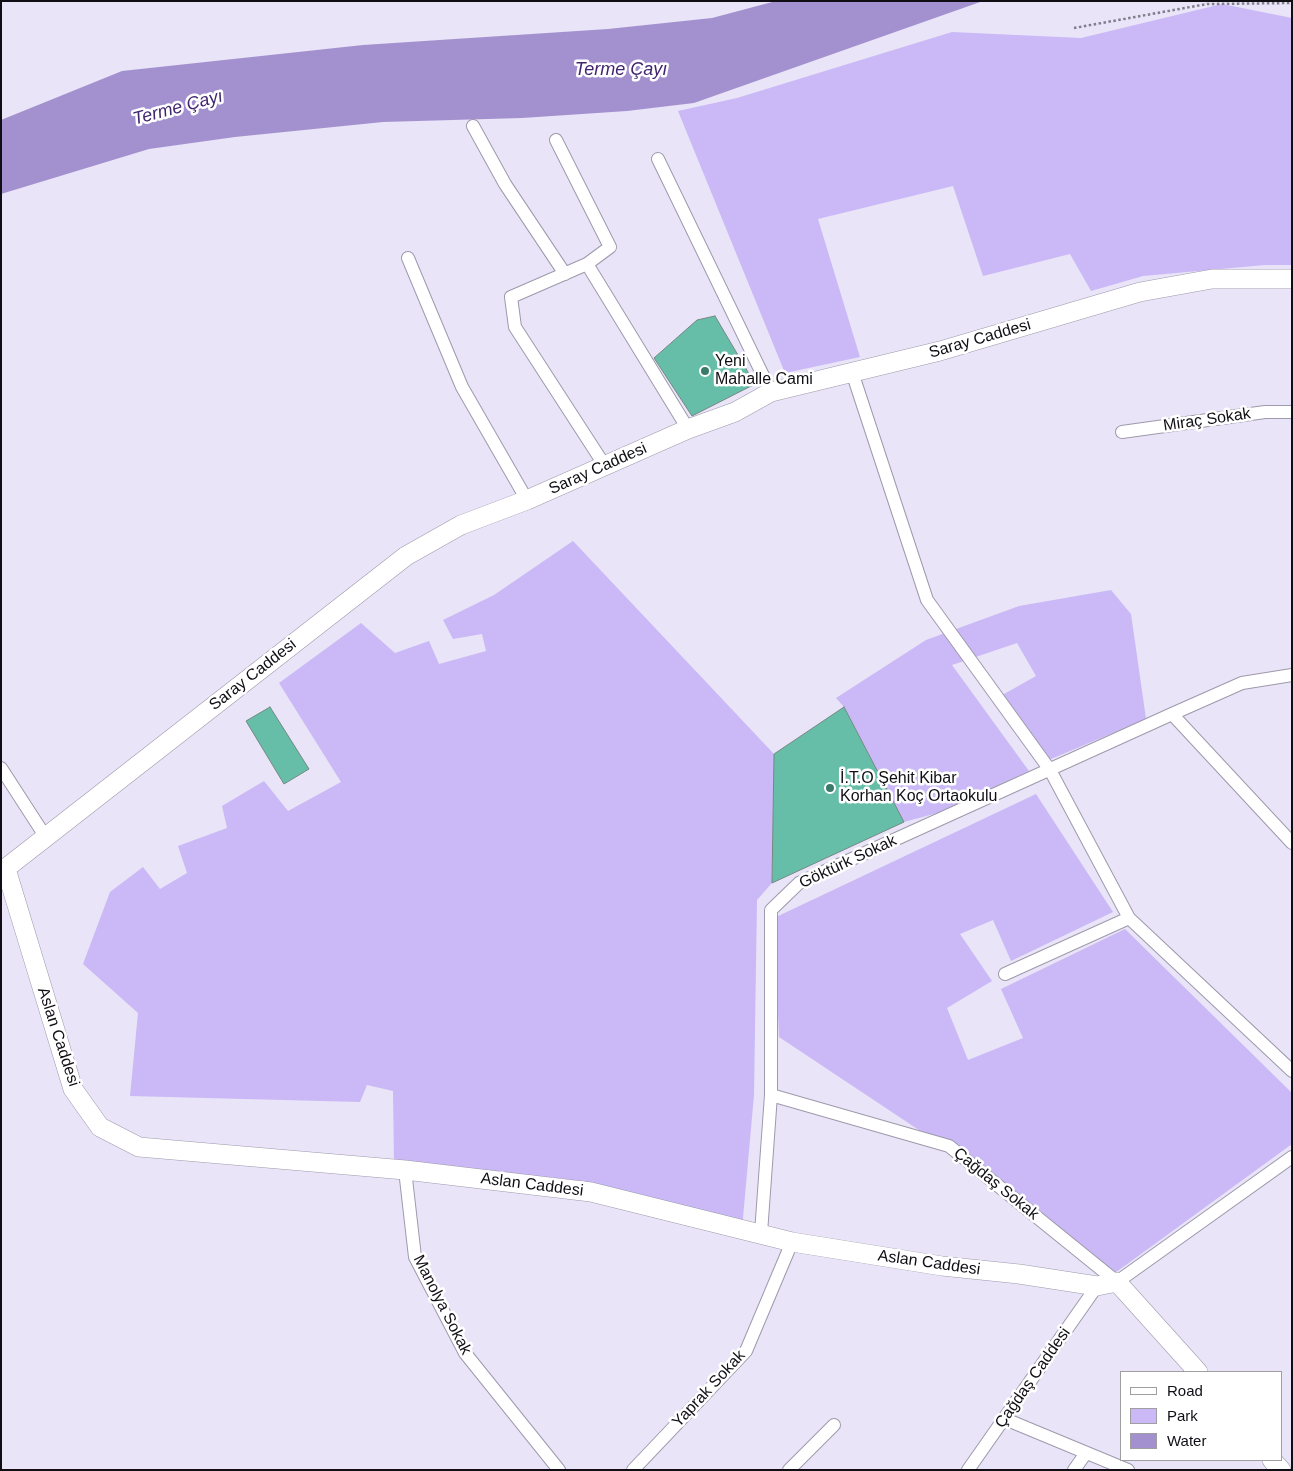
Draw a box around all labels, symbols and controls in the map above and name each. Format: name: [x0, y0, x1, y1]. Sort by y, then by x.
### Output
water label: Terme Çayı: [575, 59, 667, 81]
water label: Terme Çayı: [131, 86, 225, 130]
street label: Saray Caddesi: [927, 315, 1033, 363]
place label: Yeni Mahalle Cami: [715, 352, 813, 390]
marker: Yeni Mahalle Cami: [699, 365, 711, 377]
street label: Miraç Sokak: [1162, 404, 1252, 436]
street label: Saray Caddesi: [546, 439, 650, 499]
street label: Saray Caddesi: [206, 635, 300, 715]
place label: İ.T.O Şehit Kibar Korhan Koç Ortaokulu: [840, 769, 997, 807]
marker: İ.T.O Şehit Kibar Korhan Koç Ortaokulu: [824, 782, 836, 794]
street label: Göktürk Sokak: [796, 831, 900, 893]
street label: Aslan Caddesi: [33, 985, 83, 1089]
street label: Çağdaş Sokak: [950, 1144, 1042, 1224]
street label: Aslan Caddesi: [480, 1169, 584, 1201]
street label: Aslan Caddesi: [877, 1246, 981, 1280]
street label: Manolya Sokak: [409, 1252, 475, 1358]
street label: Çağdaş Caddesi: [991, 1324, 1075, 1432]
street label: Yaprak Sokak: [668, 1346, 750, 1432]
legend: [1120, 1371, 1283, 1461]
text: Road: [1167, 1382, 1203, 1399]
text: Park: [1167, 1407, 1198, 1424]
text: Water: [1167, 1432, 1206, 1449]

